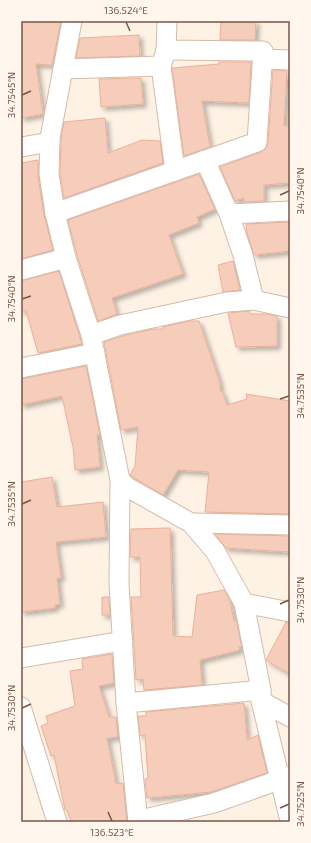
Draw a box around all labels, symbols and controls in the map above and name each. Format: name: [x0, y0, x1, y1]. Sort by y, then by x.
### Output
text: 136.524°E: [104, 4, 148, 16]
text: 34.7545°N: [5, 72, 17, 118]
text: 34.7540°N: [294, 168, 306, 214]
text: 34.7540°N: [5, 276, 17, 322]
text: 34.7535°N: [294, 373, 306, 419]
text: 34.7535°N: [5, 481, 17, 527]
text: 34.7530°N: [294, 577, 306, 623]
text: 34.7530°N: [5, 685, 17, 731]
text: 34.7525°N: [294, 781, 306, 827]
text: 136.523°E: [90, 826, 134, 838]

